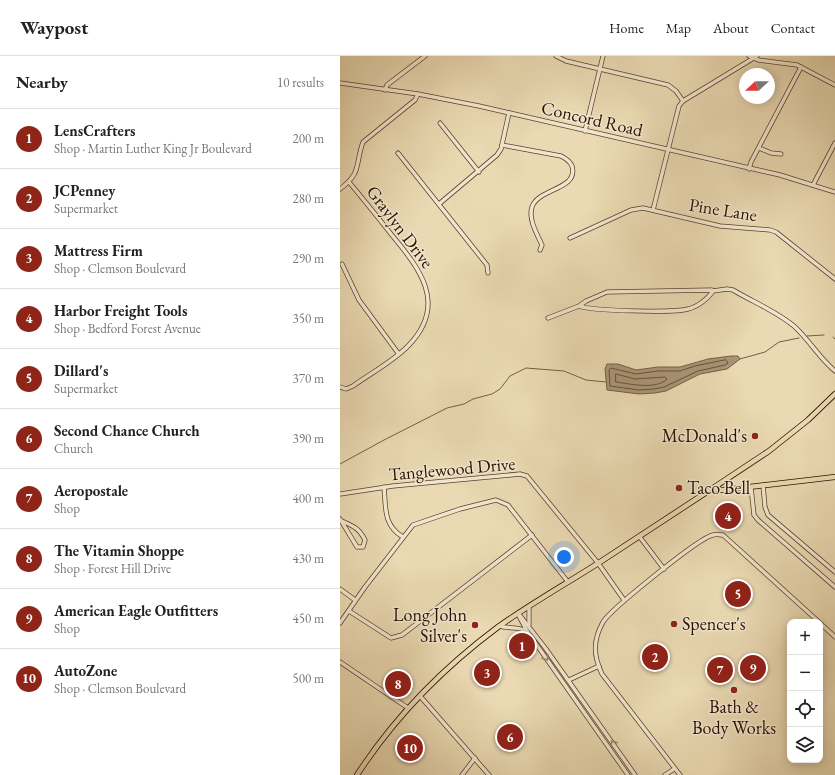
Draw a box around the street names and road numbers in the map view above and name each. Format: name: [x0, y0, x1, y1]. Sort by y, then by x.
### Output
street label: Concord Road: [539, 96, 646, 142]
street label: Graylyn Drive: [362, 181, 439, 273]
street label: Pine Lane: [687, 193, 759, 226]
street label: Tanglewood Drive: [388, 452, 516, 485]

